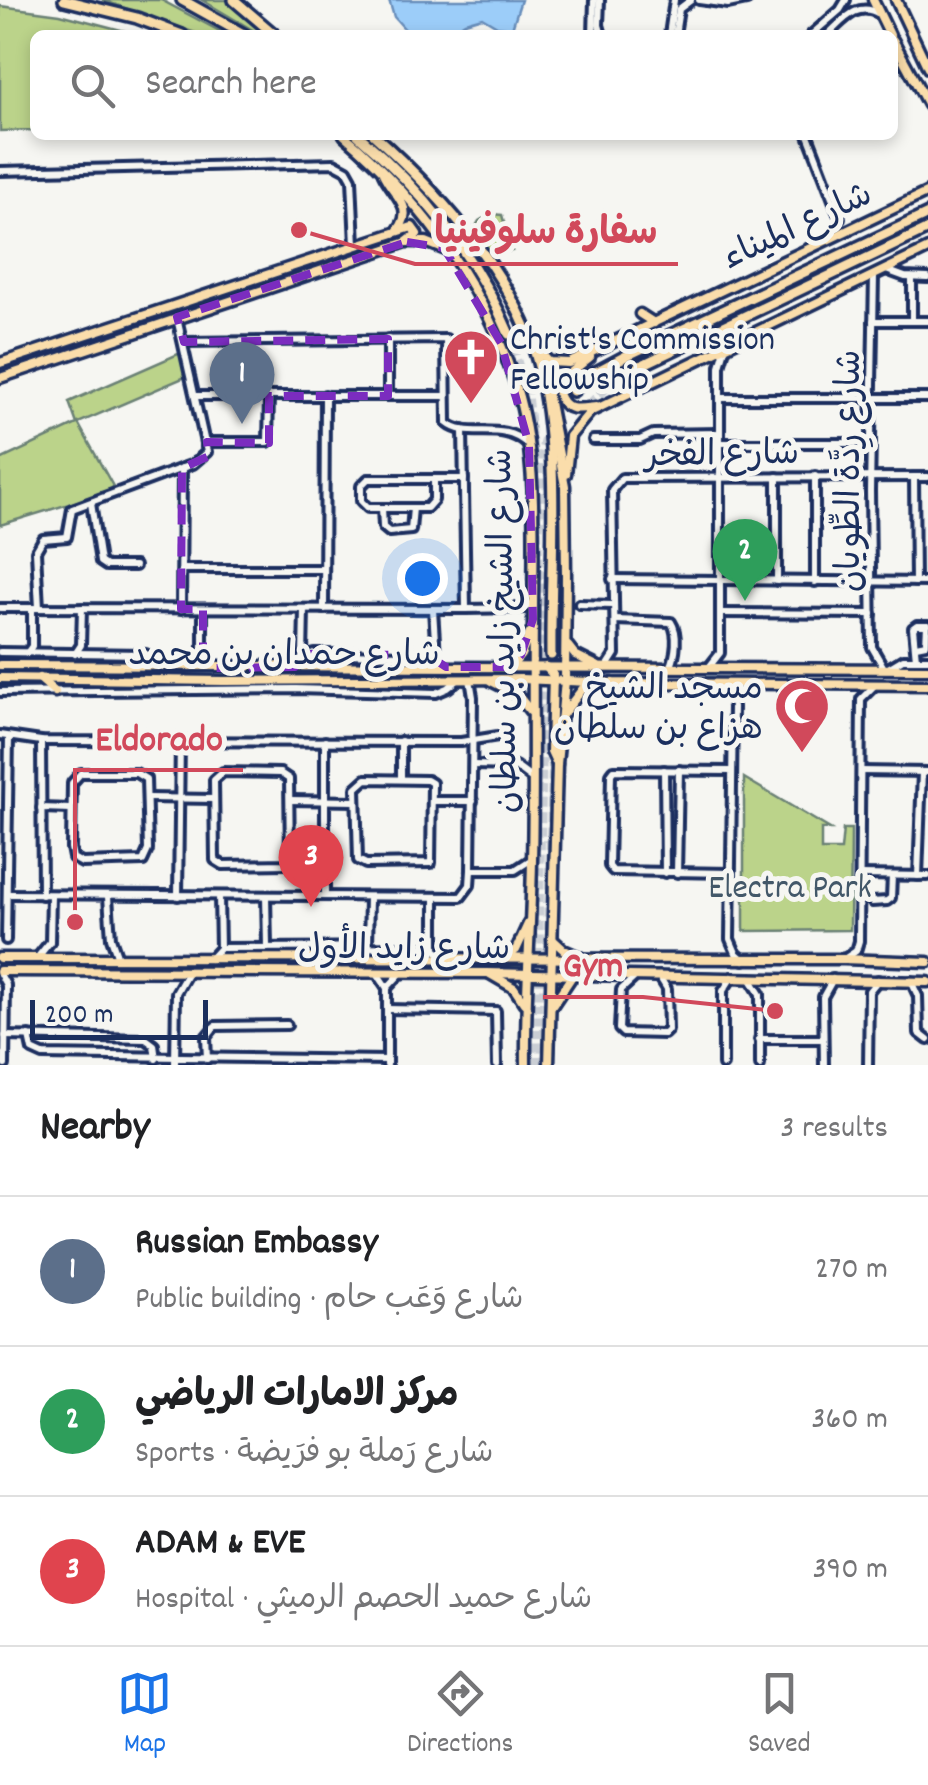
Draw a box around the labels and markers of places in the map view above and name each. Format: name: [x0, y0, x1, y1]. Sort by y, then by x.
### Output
callout: سفارة سلوفينيا: [415, 196, 678, 264]
place label: Christ's Commission Fellowship: [510, 317, 775, 407]
church icon: Christ's Commission Fellowship: [441, 327, 501, 406]
pin: 1: [210, 342, 274, 424]
pin: 2: [712, 518, 778, 601]
place label: مسجد الشيخ هزاع بن سلطان: [554, 666, 763, 756]
mosque icon: مسجد الشيخ هزاع بن سلطان: [772, 676, 832, 755]
callout: Eldorado: [75, 702, 243, 770]
pin: 3: [278, 824, 344, 907]
callout: Gym: [543, 929, 643, 997]

